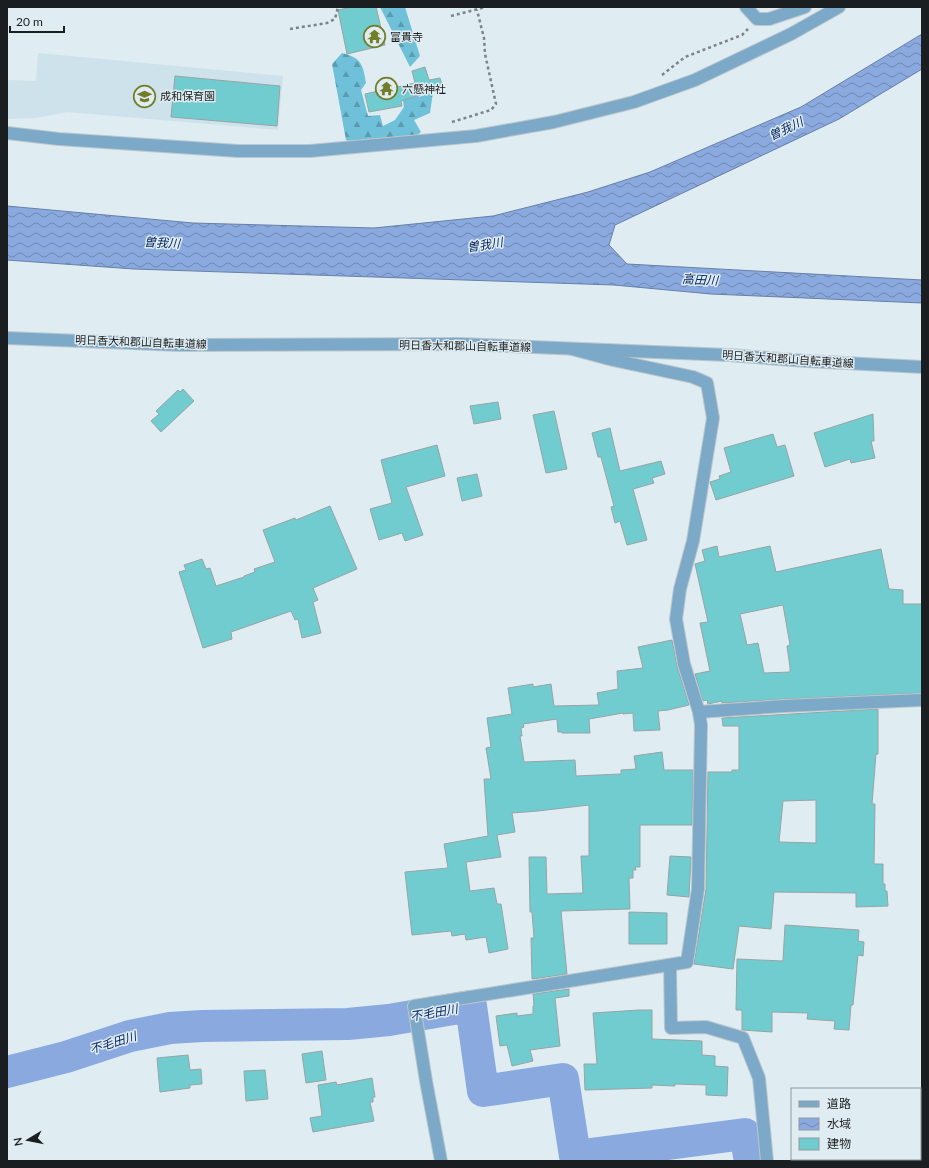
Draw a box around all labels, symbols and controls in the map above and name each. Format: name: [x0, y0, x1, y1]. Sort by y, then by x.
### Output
scale bar: [10, 8, 64, 34]
text: 20 m: [16, 14, 43, 29]
temple icon: 富貴寺: [361, 24, 387, 50]
place label: 富貴寺: [390, 30, 423, 43]
temple icon: 六懸神社: [373, 76, 399, 102]
place label: 六懸神社: [402, 82, 446, 95]
school or university icon: 成和保育園: [131, 83, 157, 109]
place label: 成和保育園: [160, 89, 215, 102]
water label: 曽我川: [766, 113, 807, 143]
water label: 曽我川: [144, 234, 182, 251]
water label: 曽我川: [466, 234, 506, 255]
water label: 高田川: [682, 271, 720, 288]
street label: 明日香大和郡山自転車道線: [75, 333, 207, 350]
street label: 明日香大和郡山自転車道線: [399, 338, 531, 353]
street label: 明日香大和郡山自転車道線: [722, 347, 854, 370]
water label: 不毛田川: [409, 1001, 461, 1024]
water label: 不毛田川: [88, 1028, 140, 1057]
legend: [791, 1088, 921, 1160]
text: 道路: [827, 1096, 851, 1111]
text: 水域: [827, 1116, 851, 1131]
north arrow: [8, 1120, 48, 1160]
text: 建物: [827, 1136, 851, 1151]
text: N: [11, 1137, 25, 1147]

